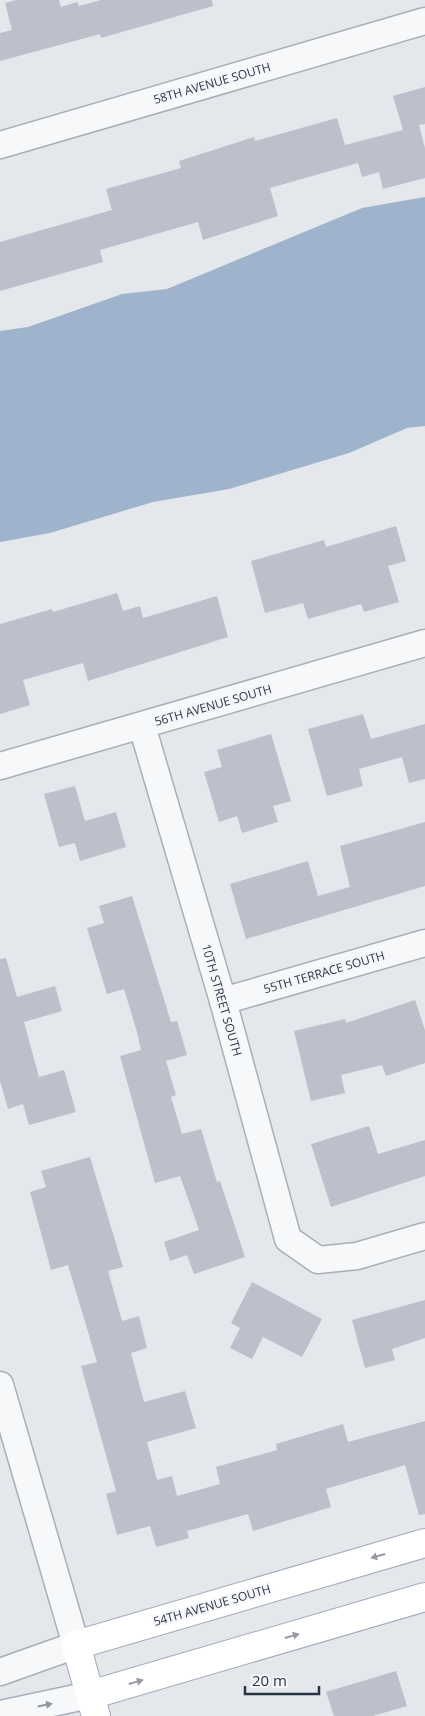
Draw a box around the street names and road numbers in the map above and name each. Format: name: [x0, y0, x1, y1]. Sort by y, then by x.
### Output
street label: 58TH AVENUE SOUTH: [151, 58, 273, 108]
street label: 56TH AVENUE SOUTH: [152, 680, 274, 730]
street label: 10TH STREET SOUTH: [198, 942, 246, 1058]
street label: 55TH TERRACE SOUTH: [261, 947, 387, 997]
street label: 54TH AVENUE SOUTH: [151, 1580, 273, 1630]

